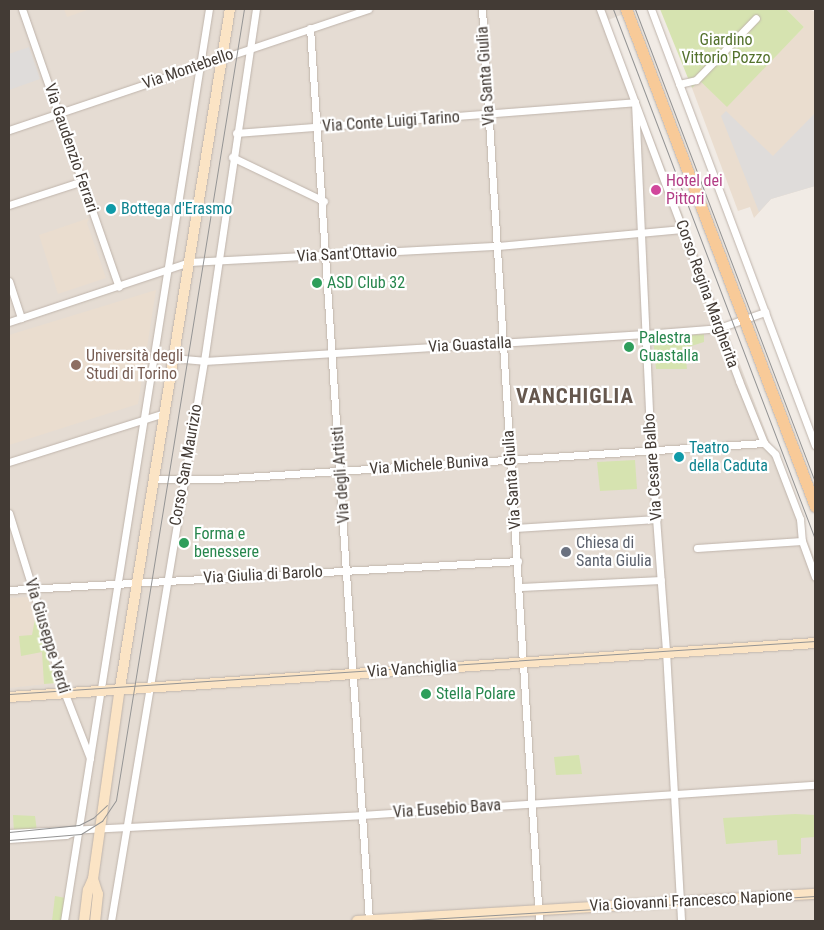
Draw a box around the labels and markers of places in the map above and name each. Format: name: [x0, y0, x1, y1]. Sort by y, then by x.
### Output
place label: Hotel dei Pittori: [666, 171, 723, 209]
marker: Hotel dei Pittori: [650, 184, 662, 196]
place label: Bottega d'Erasmo: [121, 199, 232, 219]
marker: Bottega d'Erasmo: [105, 203, 117, 215]
place label: ASD Club 32: [327, 273, 405, 293]
marker: ASD Club 32: [311, 277, 323, 289]
place label: Palestra Guastalla: [639, 328, 699, 366]
marker: Palestra Guastalla: [623, 341, 635, 353]
place label: Università degli Studi di Torino: [86, 346, 183, 384]
marker: Università degli Studi di Torino: [70, 359, 82, 371]
place label: Teatro della Caduta: [689, 438, 768, 476]
marker: Teatro della Caduta: [673, 451, 685, 463]
place label: Forma e benessere: [194, 524, 259, 562]
place label: Chiesa di Santa Giulia: [576, 533, 652, 571]
marker: Forma e benessere: [178, 537, 190, 549]
marker: Chiesa di Santa Giulia: [560, 546, 572, 558]
place label: Stella Polare: [436, 684, 516, 704]
marker: Stella Polare: [420, 688, 432, 700]

